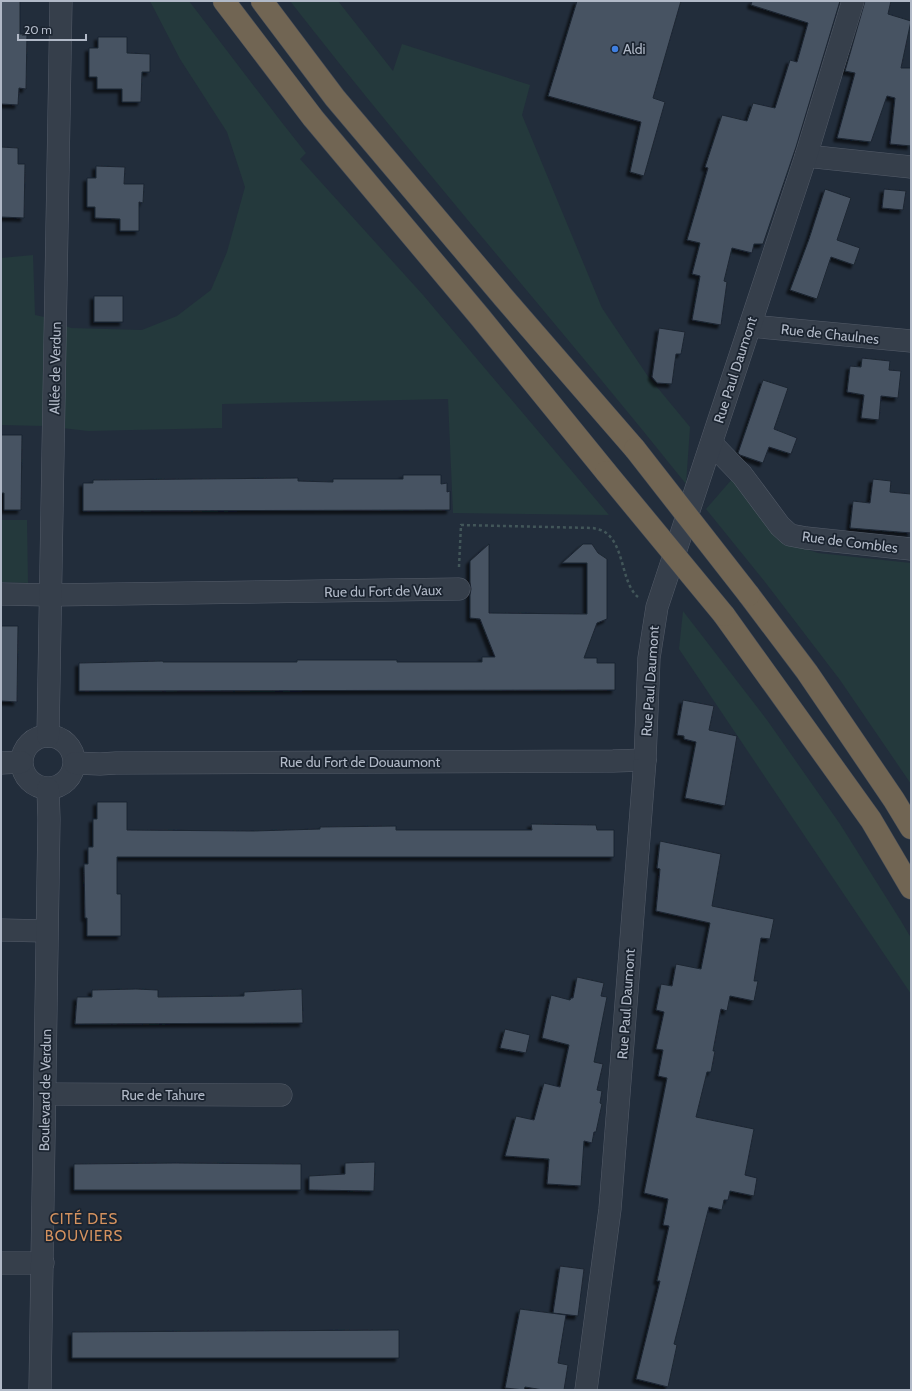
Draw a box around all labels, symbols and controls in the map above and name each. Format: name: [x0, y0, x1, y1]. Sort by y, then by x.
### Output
scale bar: [18, 16, 86, 42]
text: 20 m: [24, 22, 52, 37]
place label: Aldi: [623, 40, 646, 58]
marker: Aldi: [610, 44, 620, 54]
street label: Rue Paul Daumont: [709, 314, 761, 425]
street label: Rue de Chaulnes: [780, 320, 880, 348]
street label: Allée de Verdun: [45, 321, 65, 414]
street label: Rue de Combles: [801, 527, 899, 557]
street label: Rue du Fort de Vaux: [324, 581, 442, 601]
street label: Rue Paul Daumont: [637, 625, 663, 737]
street label: Rue du Fort de Douaumont: [280, 753, 441, 771]
street label: Rue Paul Daumont: [613, 948, 639, 1060]
street label: Boulevard de Verdun: [35, 1028, 55, 1151]
street label: Rue de Tahure: [121, 1086, 205, 1104]
district label: CITÉ DES BOUVIERS: [45, 1209, 123, 1245]

